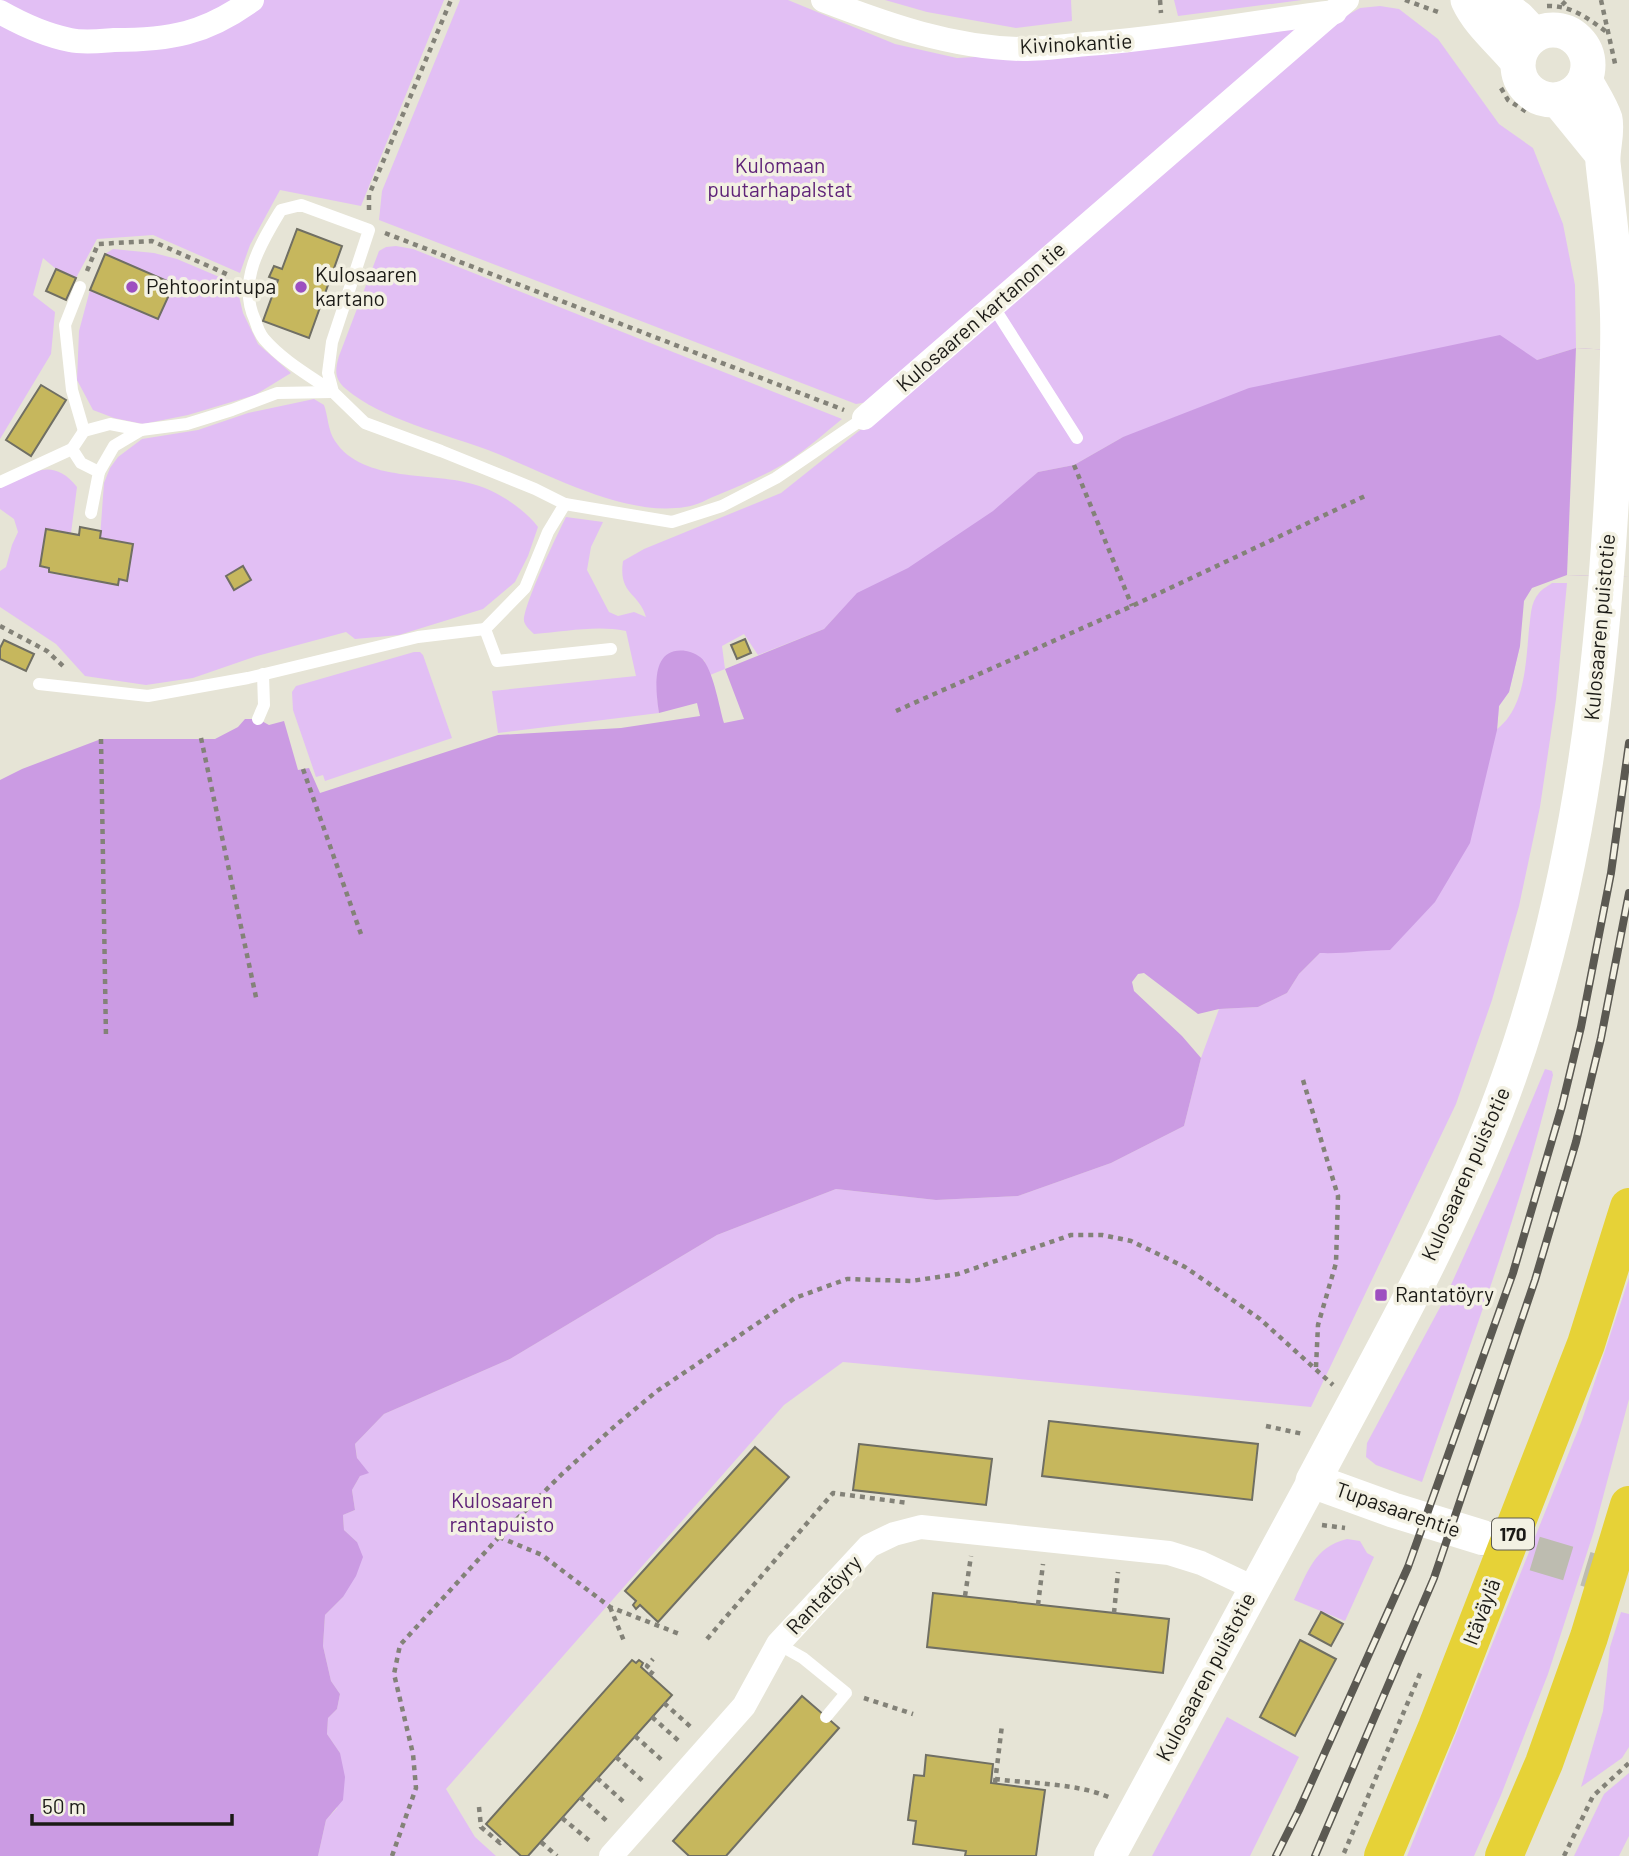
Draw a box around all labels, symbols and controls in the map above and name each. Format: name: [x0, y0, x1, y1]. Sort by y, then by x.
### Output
street label: Kivinokantie: [1019, 27, 1133, 58]
park label: Kulomaan puutarhapalstat: [707, 152, 853, 201]
street label: Kulosaaren kartanon tie: [890, 236, 1070, 396]
place label: Kulosaaren kartano: [315, 261, 417, 310]
place label: Pehtoorintupa: [146, 273, 276, 298]
marker: Pehtoorintupa: [124, 279, 140, 295]
marker: Kulosaaren kartano: [293, 279, 309, 295]
street label: Kulosaaren puistotie: [1578, 532, 1619, 721]
street label: Kulosaaren puistotie: [1415, 1083, 1514, 1264]
place label: Rantatöyry: [1395, 1281, 1494, 1306]
marker: Rantatöyry: [1373, 1287, 1389, 1303]
street label: Tupasaarentie: [1333, 1476, 1464, 1542]
park label: Kulosaaren rantapuisto: [449, 1487, 555, 1536]
road number: 170: [1492, 1518, 1534, 1550]
street label: Rantatöyry: [780, 1549, 866, 1639]
street label: Itäväylä: [1457, 1575, 1505, 1648]
street label: Kulosaaren puistotie: [1150, 1588, 1260, 1765]
scale bar: [32, 1783, 231, 1827]
text: 50 m: [42, 1793, 86, 1818]

